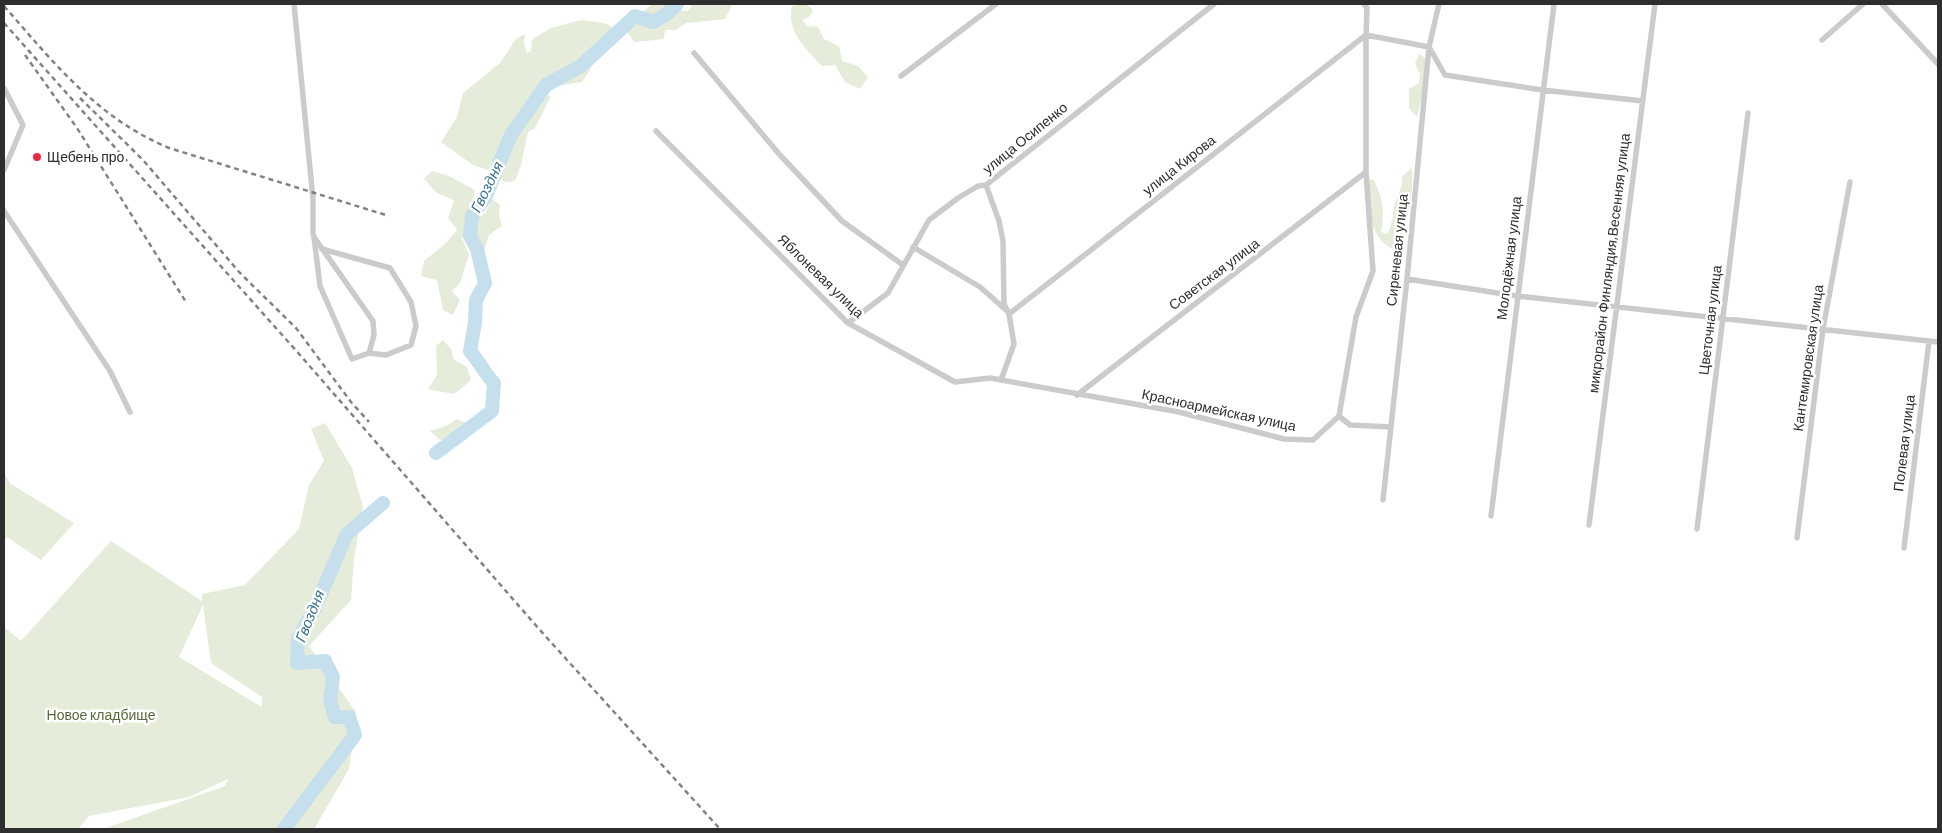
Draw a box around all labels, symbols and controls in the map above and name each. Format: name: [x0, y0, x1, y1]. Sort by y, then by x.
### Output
street label: улица Осипенко: [979, 98, 1071, 177]
street label: улица Кирова: [1139, 131, 1219, 198]
street label: микрорайон Финляндия,Весенняя улица: [1584, 132, 1633, 394]
place label: Щебень про: [47, 148, 125, 165]
marker: Щебень про: [31, 151, 43, 163]
water label: Гвоздня: [466, 158, 506, 215]
street label: Сиреневая улица: [1382, 193, 1411, 307]
street label: Молодёжная улица: [1492, 195, 1525, 321]
street label: Яблоневая улица: [775, 230, 868, 321]
street label: Советская улица: [1165, 234, 1262, 313]
street label: Цветочная улица: [1694, 264, 1725, 376]
street label: Кантемировская улица: [1789, 283, 1826, 432]
street label: Красноармейская улица: [1140, 385, 1298, 434]
street label: Полевая улица: [1889, 393, 1918, 492]
water label: Гвоздня: [291, 587, 328, 644]
park label: Новое кладбище: [47, 706, 156, 723]

